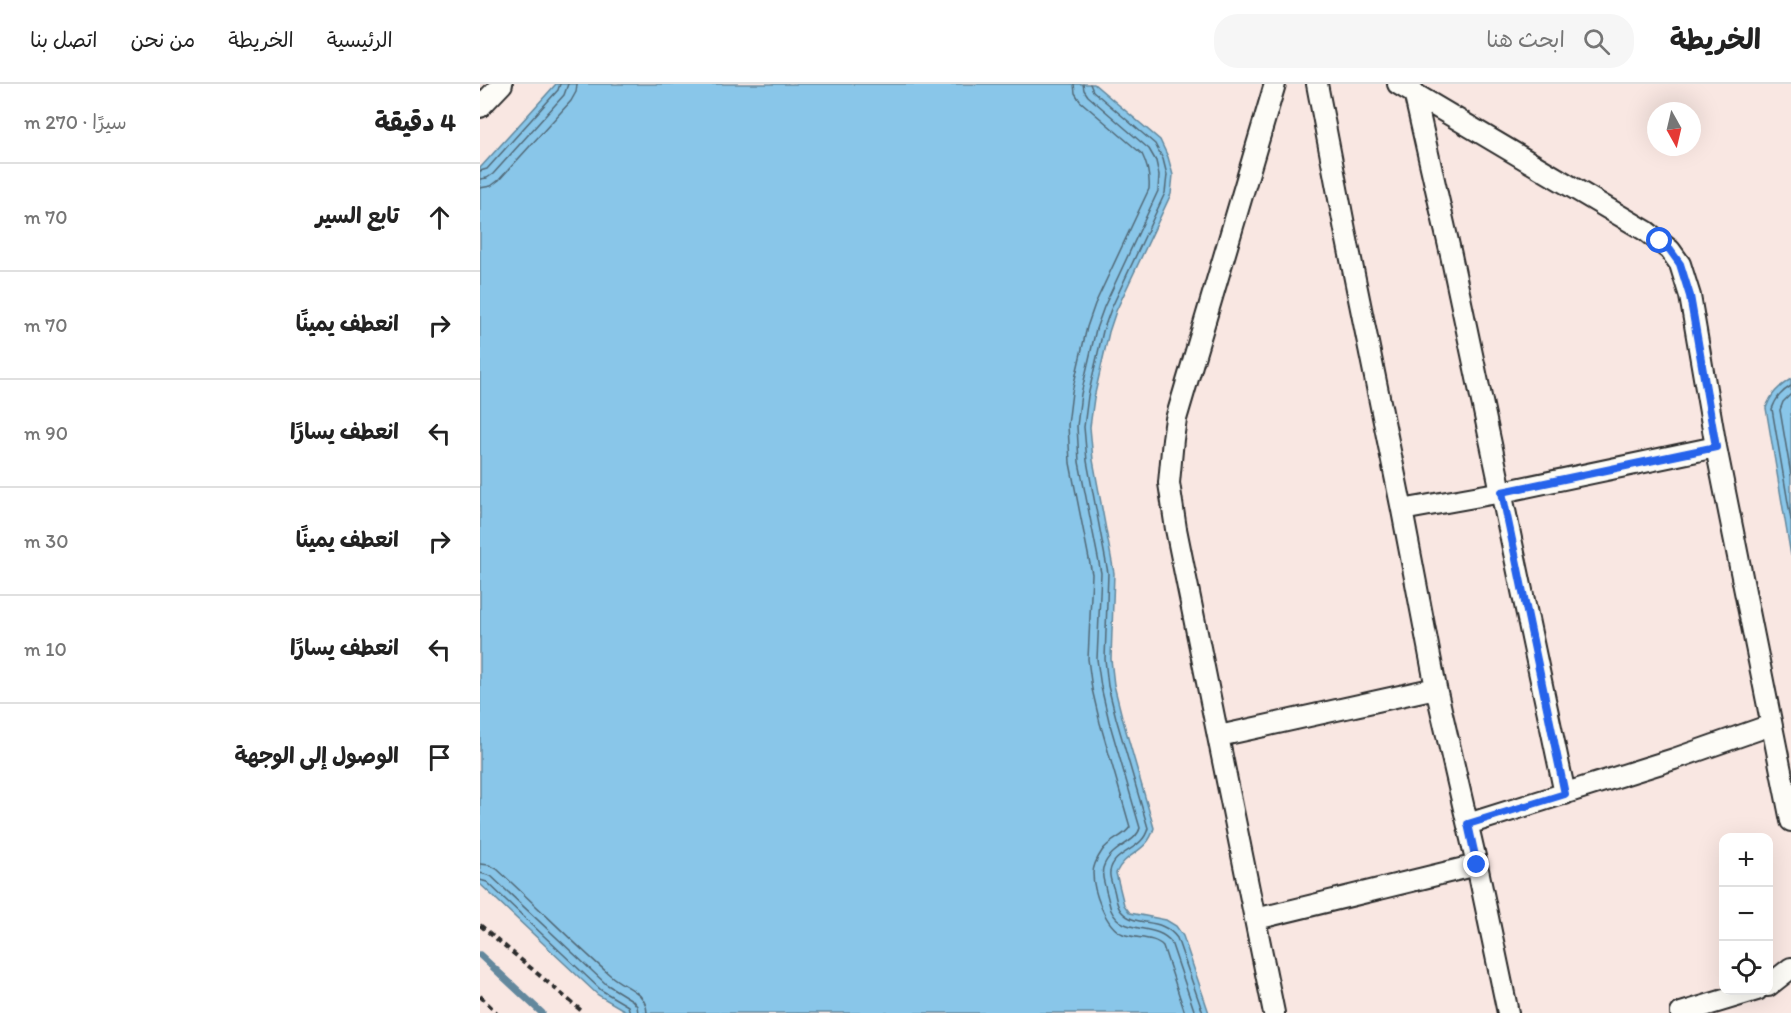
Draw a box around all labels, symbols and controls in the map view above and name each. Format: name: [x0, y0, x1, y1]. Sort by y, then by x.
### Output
search box: [1214, 14, 1634, 68]
text: الخريطة: [1670, 22, 1761, 56]
icon: search: [1580, 25, 1613, 58]
text: ابحث هنا: [1486, 26, 1565, 53]
text: اتصل بنا: [30, 27, 98, 52]
text: من نحن: [131, 27, 195, 52]
text: الخريطة: [228, 27, 294, 52]
text: الرئيسية: [327, 27, 393, 52]
north arrow: [1647, 102, 1701, 156]
text: 4 دقيقة: [375, 106, 456, 138]
text: سيرًا · 270 m: [24, 110, 127, 134]
icon: ahead: [423, 201, 456, 234]
text: تابع السير: [316, 202, 399, 229]
text: 70 m: [24, 205, 68, 229]
route start: [1646, 227, 1672, 253]
icon: right: [423, 309, 456, 342]
text: انعطف يمينًا: [296, 310, 399, 337]
text: 70 m: [24, 313, 68, 337]
icon: left: [423, 417, 456, 450]
text: انعطف يسارًا: [290, 418, 399, 445]
text: 90 m: [24, 421, 68, 445]
icon: right: [423, 525, 456, 558]
text: انعطف يمينًا: [296, 526, 399, 553]
text: 30 m: [24, 529, 69, 553]
icon: left: [423, 633, 456, 666]
text: انعطف يسارًا: [290, 634, 399, 661]
text: 10 m: [24, 637, 67, 661]
icon: arrive: [423, 741, 456, 774]
text: الوصول إلى الوجهة: [234, 742, 399, 769]
map controls: [1719, 833, 1773, 995]
button: +: [1719, 833, 1773, 887]
route end: [1463, 851, 1489, 877]
button: −: [1719, 887, 1773, 941]
button: locate: [1719, 941, 1773, 995]

